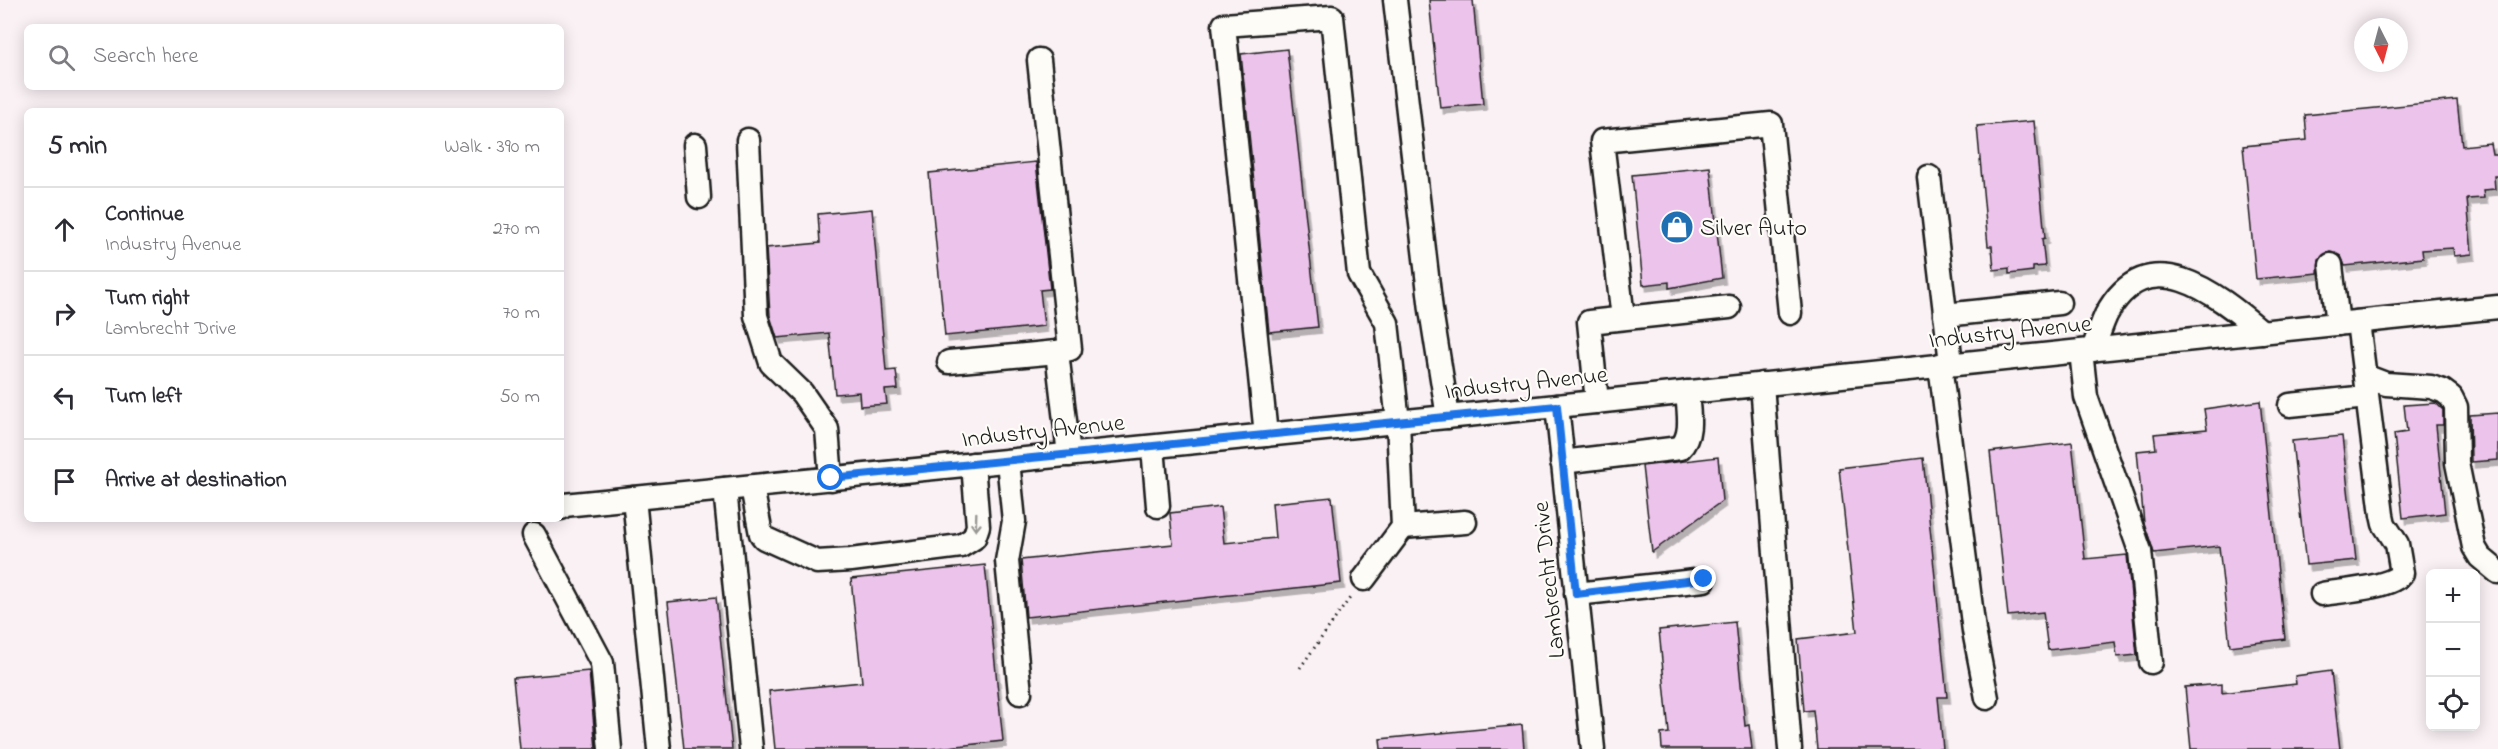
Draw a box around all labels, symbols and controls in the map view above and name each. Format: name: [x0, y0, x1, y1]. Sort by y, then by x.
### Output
north arrow: [2354, 18, 2408, 72]
search box: [24, 24, 564, 90]
icon: search: [45, 41, 78, 74]
text: Search here: [93, 41, 198, 73]
text: 5 min: [48, 128, 107, 166]
text: Walk · 390 m: [444, 133, 540, 162]
text: Continue: [105, 199, 184, 231]
shop icon: Silver Auto: [1659, 209, 1695, 245]
place label: Silver Auto: [1700, 212, 1807, 247]
icon: ahead: [48, 213, 81, 246]
text: 270 m: [493, 215, 540, 244]
text: Industry Avenue: [105, 231, 241, 260]
text: Turn right: [105, 283, 190, 315]
icon: right: [48, 297, 81, 330]
text: 70 m: [503, 299, 540, 328]
street label: Industry Avenue: [1927, 308, 2094, 360]
text: Lambrecht Drive: [105, 315, 236, 344]
street label: Industry Avenue: [1443, 359, 1610, 411]
icon: left: [48, 381, 81, 414]
text: Turn left: [105, 381, 182, 413]
text: 50 m: [499, 383, 540, 412]
street label: Industry Avenue: [960, 407, 1127, 459]
route start: [817, 464, 843, 490]
icon: arrive: [48, 465, 81, 498]
text: Arrive at destination: [105, 465, 287, 497]
street label: Lambrecht Drive: [1525, 499, 1576, 660]
one-way arrow: [971, 512, 982, 532]
route end: [1690, 565, 1716, 591]
map controls: [2426, 569, 2480, 731]
button: +: [2426, 569, 2480, 623]
button: −: [2426, 623, 2480, 677]
button: locate: [2426, 677, 2480, 731]

